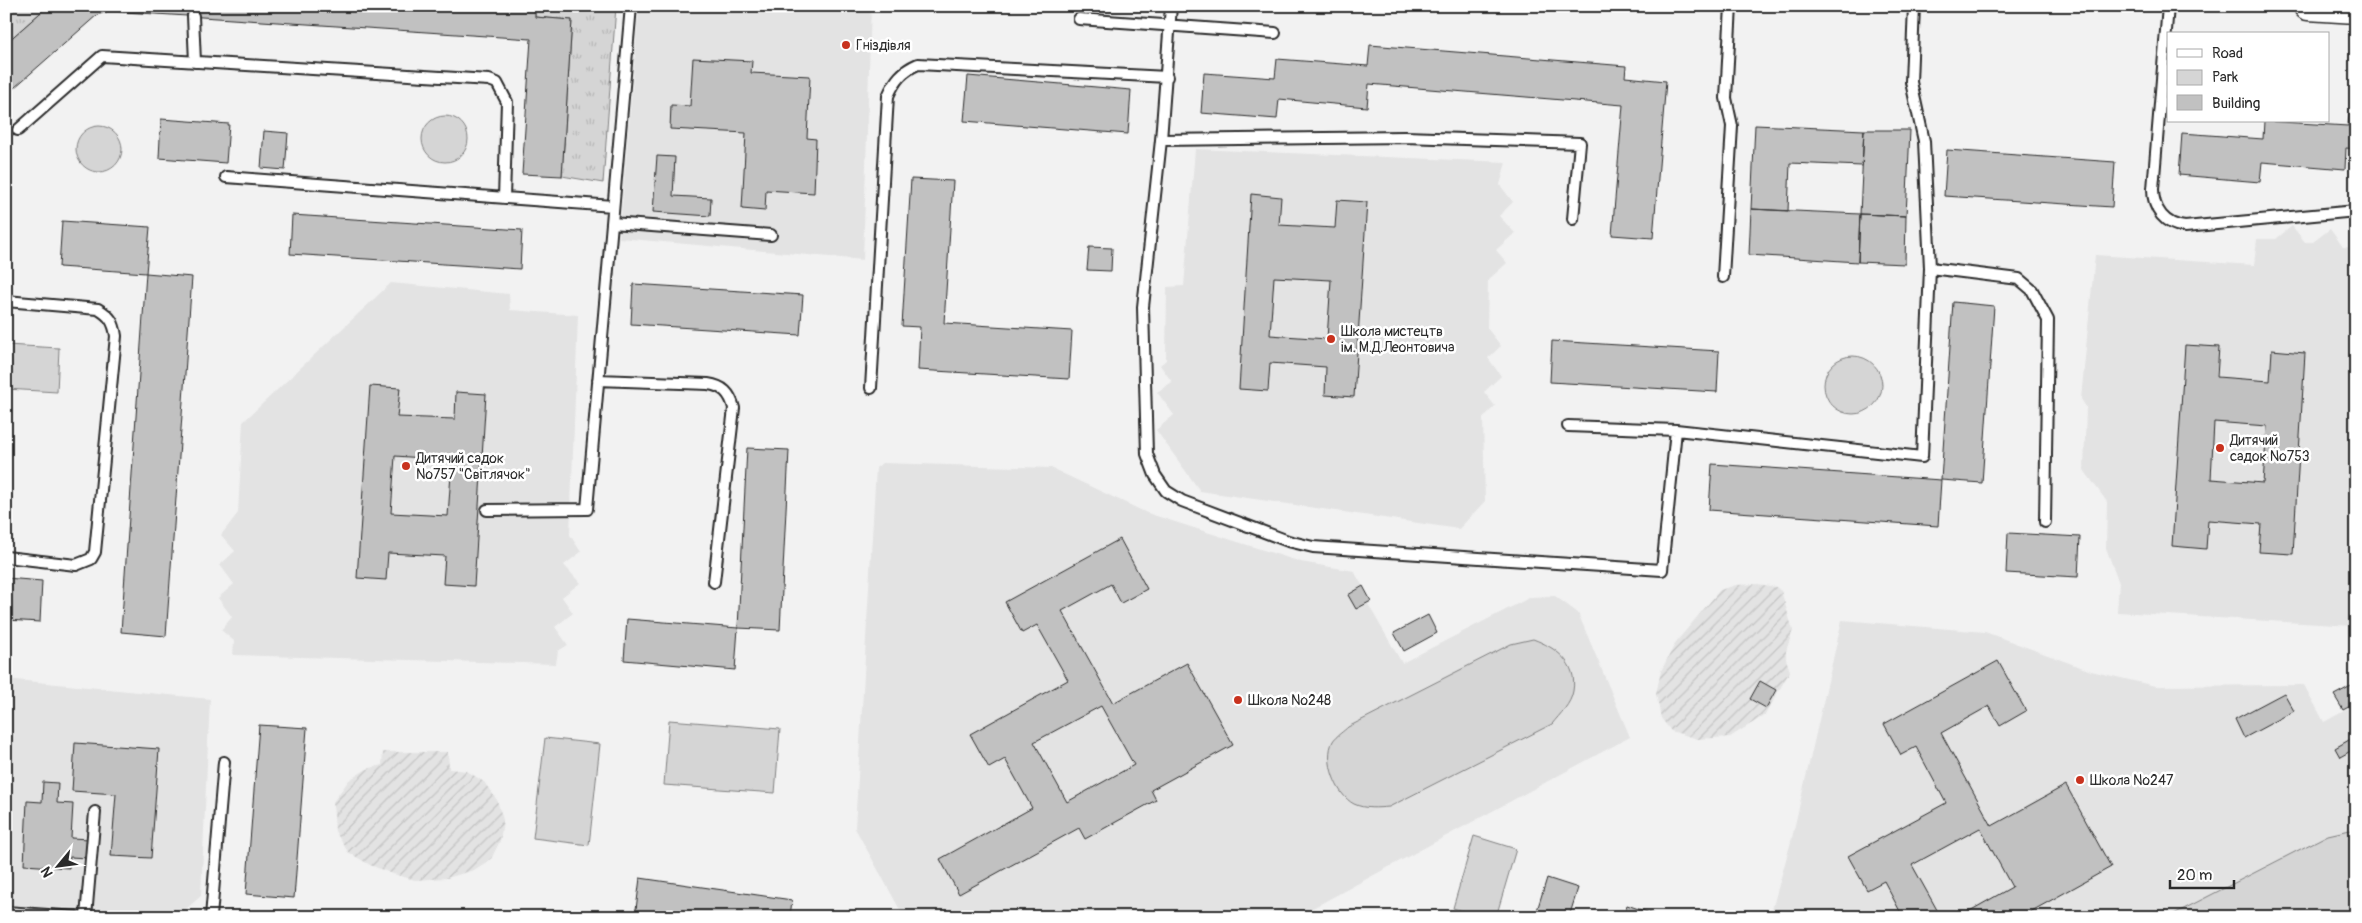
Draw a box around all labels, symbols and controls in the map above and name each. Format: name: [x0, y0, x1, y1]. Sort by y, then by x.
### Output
legend: [2167, 32, 2330, 122]
place label: Гніздівля: [856, 37, 911, 54]
marker: Гніздівля: [840, 39, 852, 51]
text: Road: [2212, 44, 2243, 63]
text: Park: [2212, 68, 2239, 87]
text: Building: [2212, 94, 2260, 113]
place label: Школа мистецтв ім. М.Д.Леонтовича: [1341, 323, 1454, 356]
marker: Школа мистецтв ім. М.Д.Леонтовича: [1325, 333, 1337, 345]
place label: Дитячий садок №753: [2229, 432, 2310, 465]
marker: Дитячий садок №753: [2214, 442, 2226, 454]
place label: Дитячий садок №757 "Світлячок": [415, 450, 531, 483]
marker: Дитячий садок №757 "Світлячок": [400, 460, 412, 472]
place label: Школа №248: [1248, 692, 1331, 709]
marker: Школа №248: [1232, 694, 1244, 706]
place label: Школа №247: [2090, 772, 2174, 789]
marker: Школа №247: [2074, 774, 2086, 786]
north arrow: [32, 840, 82, 890]
scale bar: [2170, 858, 2233, 890]
text: N: [37, 864, 57, 880]
text: 20 m: [2177, 866, 2212, 885]

